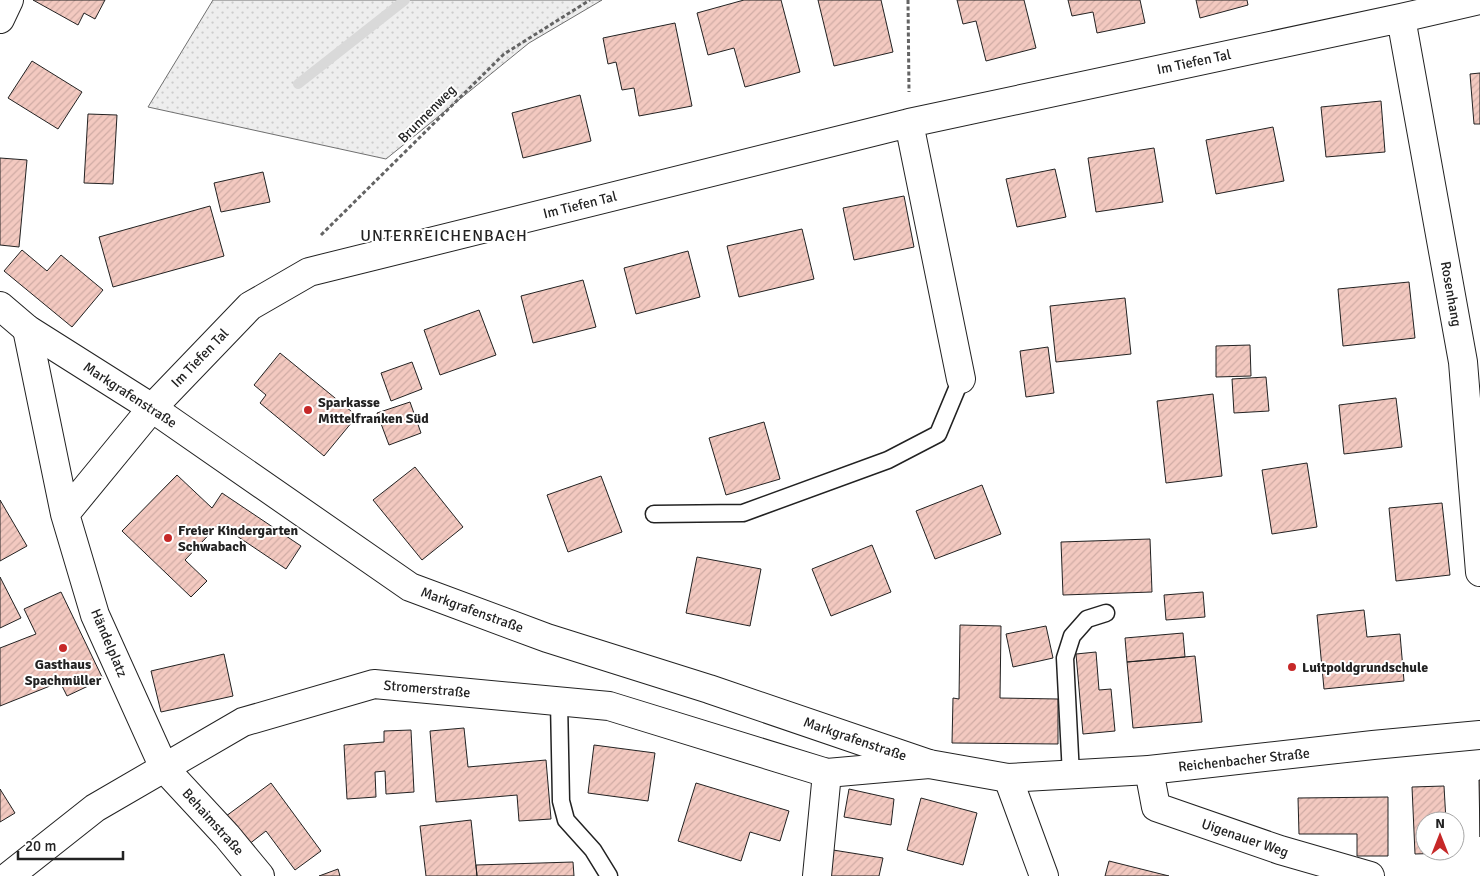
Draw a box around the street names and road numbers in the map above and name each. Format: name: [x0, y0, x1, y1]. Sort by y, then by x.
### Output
street label: Im Tiefen Tal: [1155, 46, 1233, 78]
street label: Brunnenweg: [394, 81, 460, 147]
street label: Im Tiefen Tal: [541, 188, 619, 222]
street label: Rosenhang: [1437, 260, 1465, 328]
street label: Im Tiefen Tal: [168, 325, 232, 391]
street label: Markgrafenstraße: [80, 358, 180, 432]
street label: Markgrafenstraße: [418, 584, 526, 636]
street label: Händelplatz: [87, 606, 131, 680]
street label: Stromerstraße: [383, 677, 471, 701]
street label: Markgrafenstraße: [801, 713, 909, 765]
street label: Reichenbacher Straße: [1177, 745, 1311, 775]
street label: Behaimstraße: [179, 785, 247, 859]
street label: Uigenauer Weg: [1199, 815, 1291, 861]

